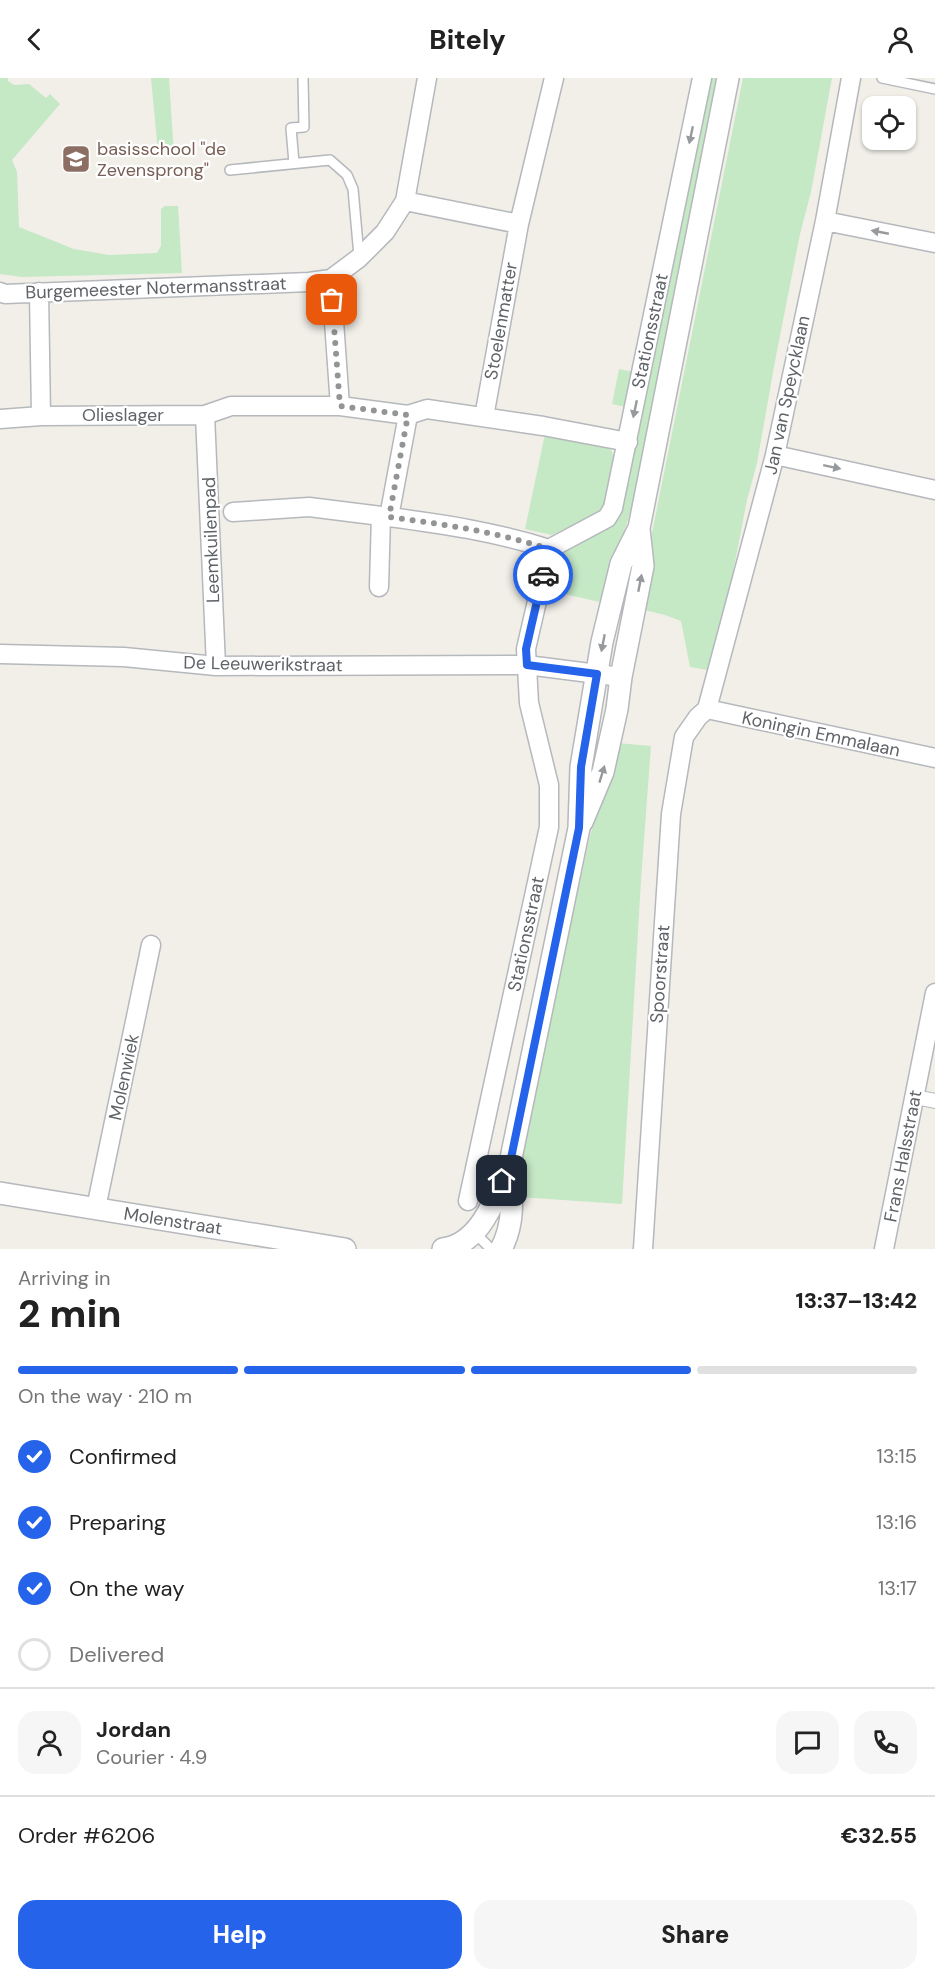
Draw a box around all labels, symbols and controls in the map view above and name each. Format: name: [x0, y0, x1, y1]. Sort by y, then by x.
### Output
text: Bitely: [429, 22, 506, 57]
icon: back: [18, 23, 51, 56]
icon: person: [884, 23, 917, 56]
map controls: [862, 96, 916, 150]
button: locate: [862, 96, 916, 150]
one-way arrow: [686, 126, 695, 145]
place label: basisschool "de Zevensprong": [97, 137, 226, 182]
school or university icon: basisschool "de Zevensprong": [60, 143, 92, 175]
one-way arrow: [870, 227, 889, 236]
street label: Stoelenmatter: [479, 260, 523, 382]
street label: Burgemeester Notermansstraat: [25, 271, 287, 305]
street label: Stationsstraat: [626, 271, 674, 391]
pin: [306, 274, 357, 325]
icon: bag: [315, 283, 348, 316]
street label: Jan van Speycklaan: [758, 313, 816, 477]
one-way arrow: [629, 399, 639, 418]
street label: Olieslager: [82, 403, 164, 427]
one-way arrow: [823, 463, 842, 472]
street label: Leemkuilenpad: [197, 477, 225, 603]
courier: [513, 545, 573, 605]
icon: car: [527, 559, 560, 592]
one-way arrow: [636, 574, 645, 593]
one-way arrow: [598, 634, 607, 653]
street label: De Leeuwerikstraat: [183, 651, 343, 677]
street label: Koningin Emmalaan: [740, 706, 902, 762]
one-way arrow: [597, 765, 607, 783]
street label: Stationsstraat: [502, 874, 550, 994]
street label: Spoorstraat: [645, 924, 675, 1024]
street label: Molenwiek: [103, 1032, 145, 1122]
street label: Frans Halsstraat: [878, 1088, 928, 1224]
pin: [476, 1155, 527, 1206]
icon: home: [485, 1164, 518, 1197]
street label: Molenstraat: [122, 1201, 224, 1241]
text: Arriving in: [18, 1265, 110, 1291]
text: 13:37–13:42: [796, 1286, 917, 1315]
text: 2 min: [18, 1288, 122, 1339]
text: On the way · 210 m: [18, 1383, 192, 1409]
icon: check: [18, 1440, 51, 1473]
text: Confirmed: [69, 1442, 177, 1471]
text: 13:15: [876, 1443, 917, 1469]
icon: check: [18, 1506, 51, 1539]
text: Preparing: [69, 1508, 166, 1537]
text: 13:16: [876, 1509, 917, 1535]
icon: check: [18, 1572, 51, 1605]
text: On the way: [69, 1574, 184, 1603]
text: 13:17: [878, 1575, 917, 1601]
text: Delivered: [69, 1640, 164, 1669]
button: person: [18, 1711, 81, 1774]
button: chat: [776, 1711, 839, 1774]
button: phone: [854, 1711, 917, 1774]
text: Jordan: [96, 1715, 171, 1744]
text: Courier · 4.9: [96, 1744, 207, 1770]
text: Order #6206: [18, 1821, 155, 1850]
text: €32.55: [841, 1821, 917, 1850]
button: Help: [18, 1900, 462, 1969]
button: Share: [474, 1900, 917, 1969]

